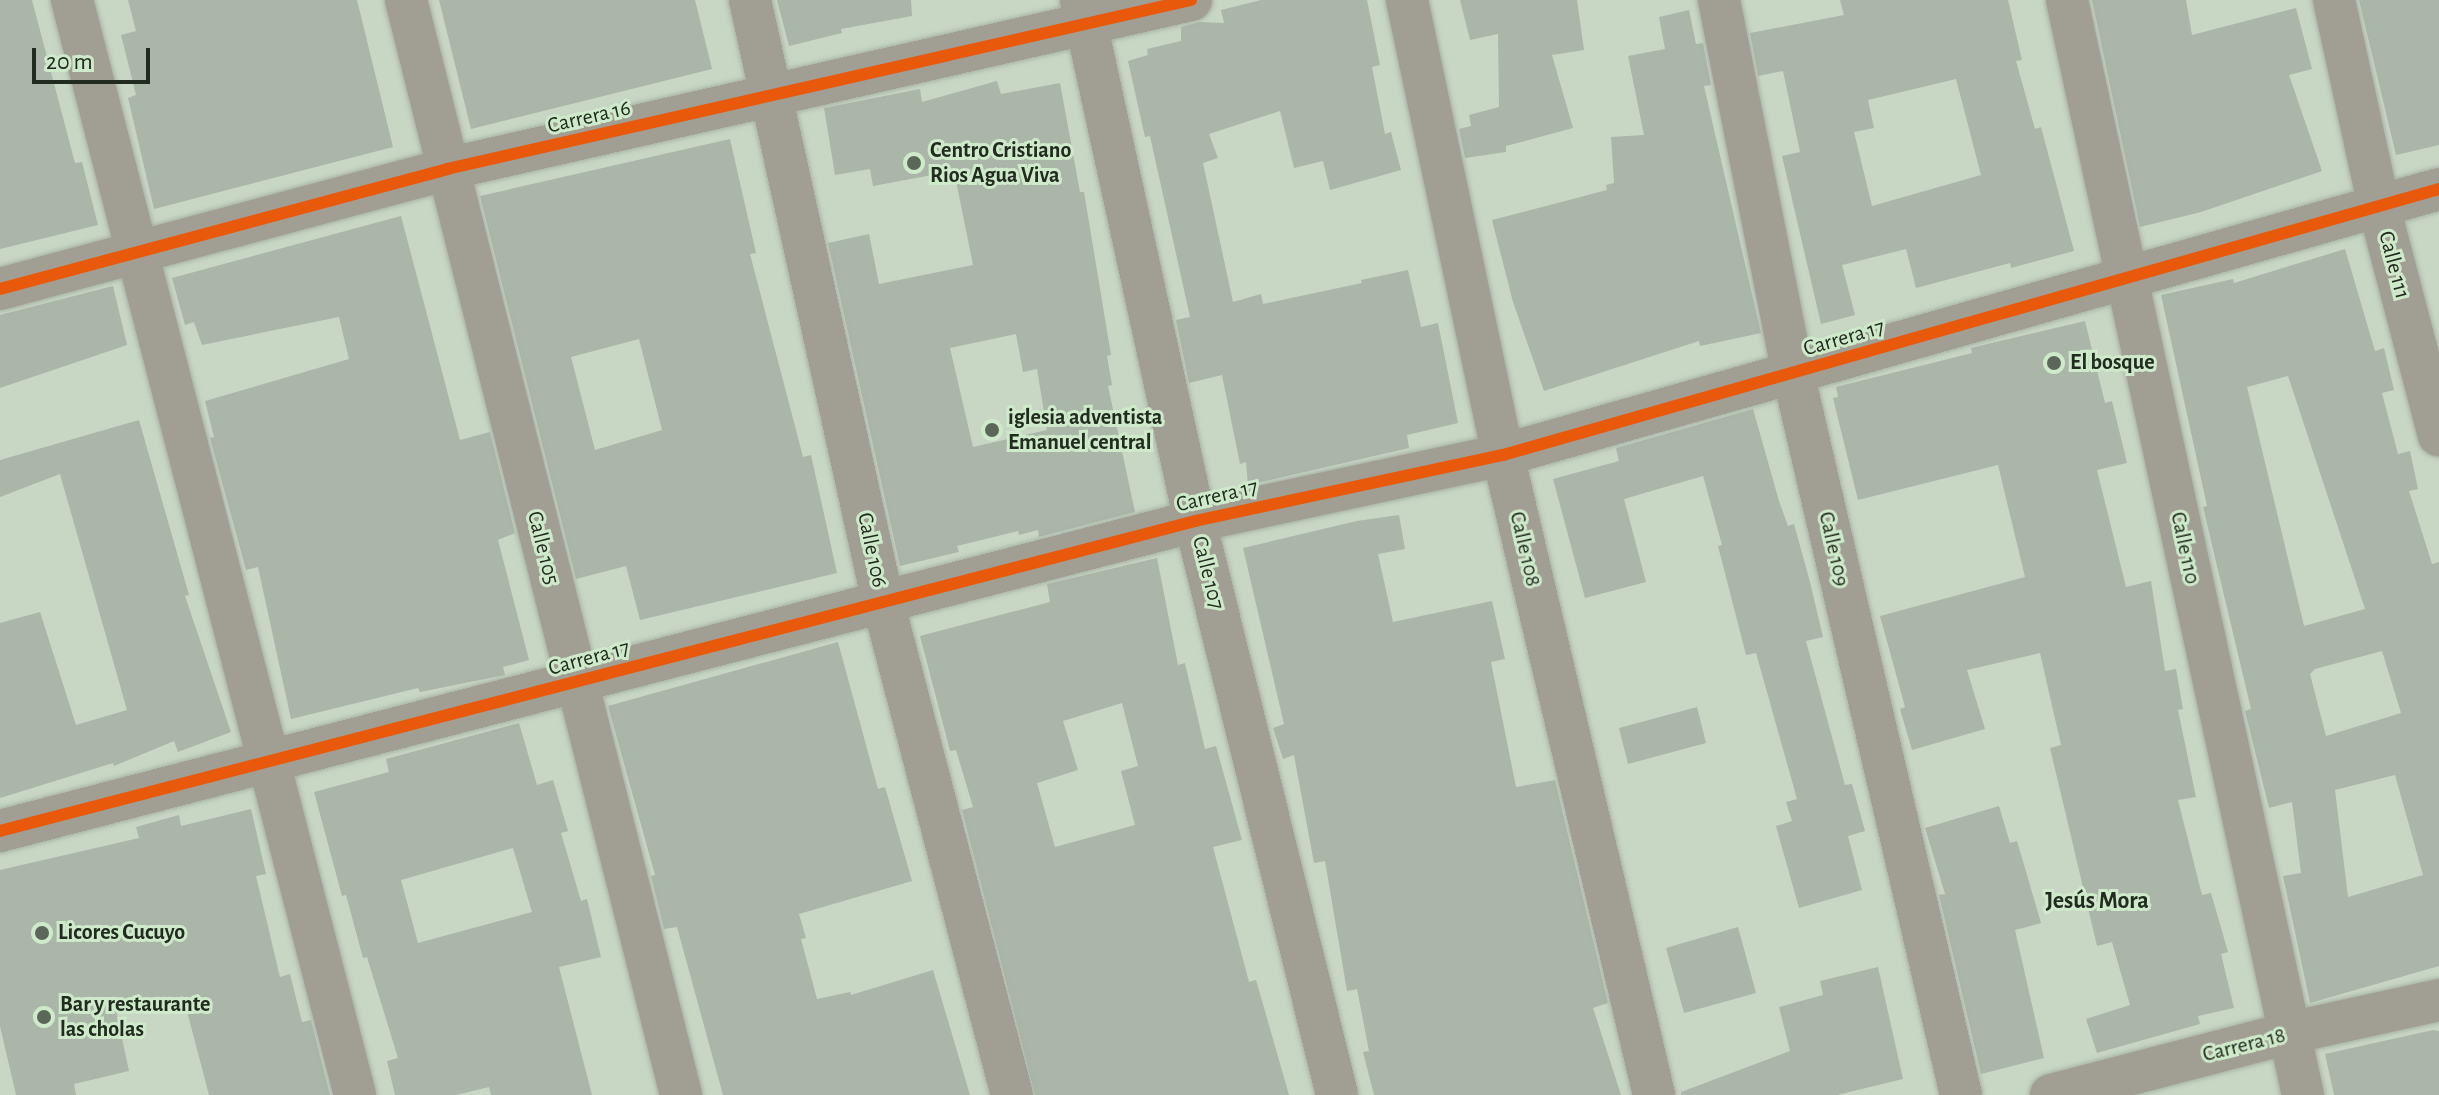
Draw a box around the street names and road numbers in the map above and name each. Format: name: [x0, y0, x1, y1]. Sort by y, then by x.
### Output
street label: Carrera 16: [545, 95, 633, 139]
street label: Calle 111: [2372, 228, 2416, 302]
street label: Carrera 17: [1800, 314, 1888, 362]
street label: Carrera 17: [1174, 474, 1260, 518]
street label: Calle 105: [521, 509, 565, 587]
street label: Calle 108: [1504, 509, 1546, 589]
street label: Calle 109: [1813, 509, 1855, 589]
street label: Calle 106: [851, 510, 893, 590]
street label: Calle 110: [2165, 510, 2205, 586]
street label: Calle 107: [1186, 534, 1230, 612]
street label: Carrera 17: [545, 634, 633, 682]
street label: Carrera 18: [2200, 1022, 2288, 1068]

